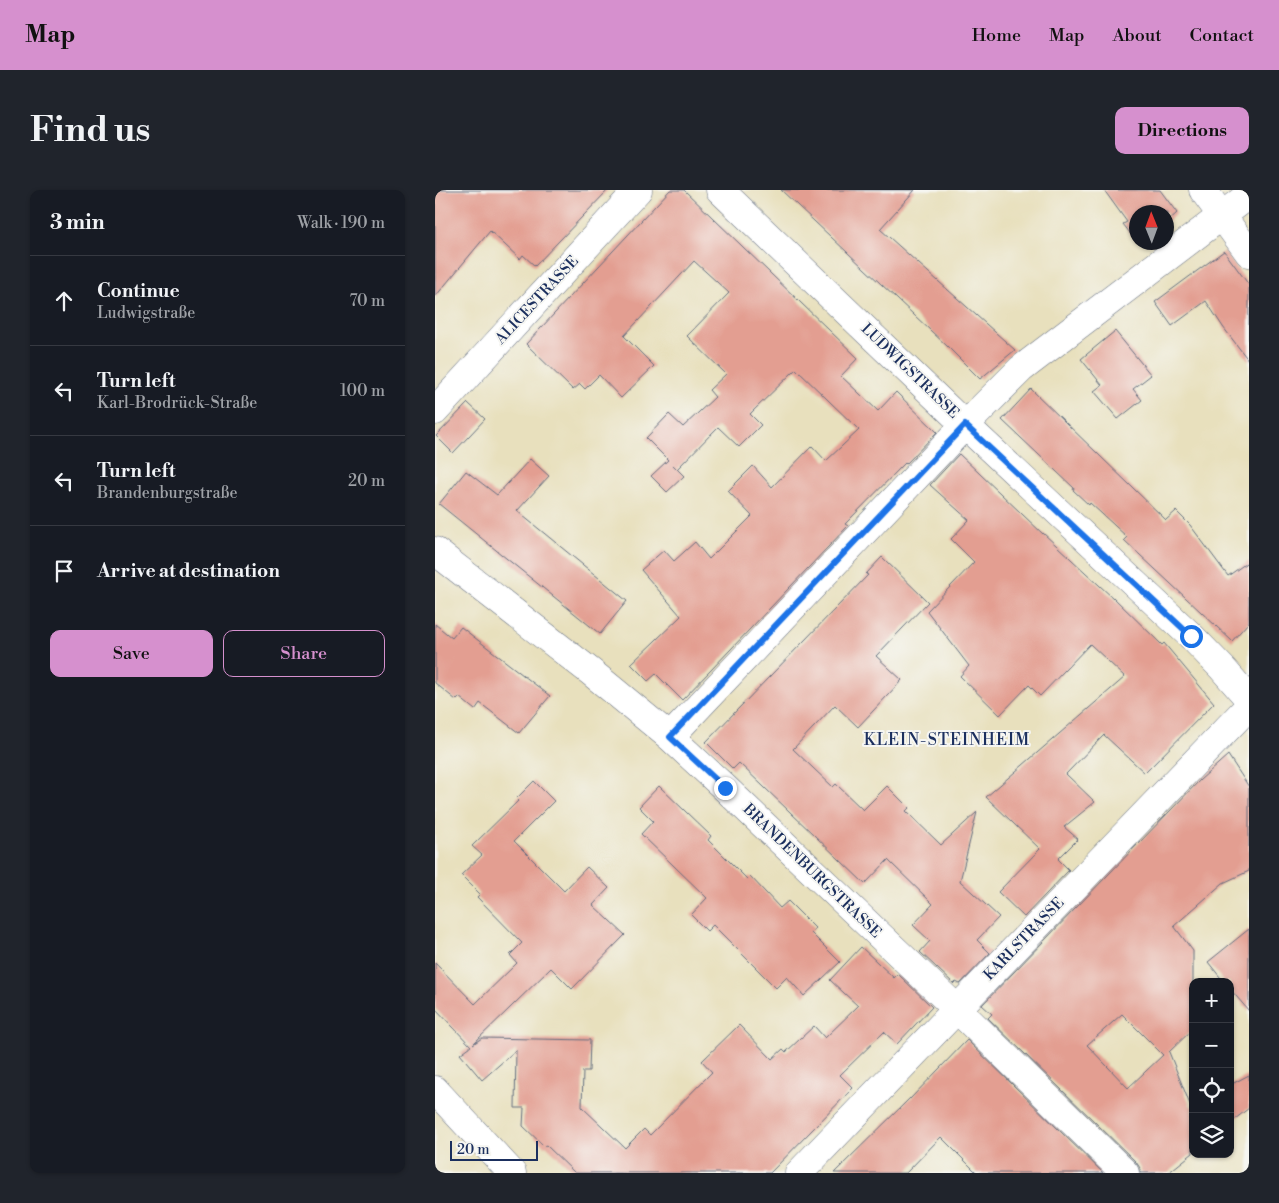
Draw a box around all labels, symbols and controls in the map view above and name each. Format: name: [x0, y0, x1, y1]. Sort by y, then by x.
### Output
text: Map: [25, 20, 75, 50]
text: Home: [972, 24, 1021, 47]
text: Map: [1049, 24, 1085, 47]
text: About: [1113, 24, 1162, 47]
text: Contact: [1190, 24, 1254, 47]
button: Directions: [1115, 107, 1249, 154]
text: Find us: [30, 109, 150, 152]
north arrow: [1129, 205, 1174, 250]
text: 3 min: [50, 210, 105, 236]
text: Walk · 190 m: [297, 213, 385, 233]
street label: ALICESTRASSE: [491, 252, 583, 349]
text: Continue: [97, 279, 180, 303]
icon: ahead: [50, 287, 78, 315]
text: 70 m: [349, 291, 385, 311]
text: Ludwigstraße: [97, 303, 195, 323]
street label: LUDWIGSTRASSE: [857, 319, 963, 423]
text: Turn left: [97, 369, 176, 393]
icon: left: [50, 377, 78, 405]
text: 100 m: [340, 381, 385, 401]
text: Karl-Brodrück-Straße: [97, 393, 257, 413]
text: Turn left: [97, 459, 176, 483]
icon: left: [50, 467, 78, 495]
text: 20 m: [348, 471, 385, 491]
text: Brandenburgstraße: [97, 483, 238, 503]
icon: arrive: [50, 557, 78, 585]
text: Arrive at destination: [97, 559, 280, 583]
route start: [1180, 625, 1203, 648]
button: Save: [50, 630, 213, 677]
button: Share: [223, 630, 385, 677]
district label: KLEIN-STEINHEIM: [864, 730, 1030, 750]
route end: [714, 777, 737, 800]
street label: BRANDENBURGSTRASSE: [738, 799, 885, 942]
street label: KARLSTRASSE: [980, 894, 1068, 984]
map controls: [1189, 978, 1234, 1158]
button: +: [1189, 978, 1234, 1023]
button: −: [1189, 1023, 1234, 1068]
button: locate: [1189, 1068, 1234, 1113]
button: layers: [1189, 1113, 1234, 1158]
scale bar: [450, 1138, 537, 1161]
text: 20 m: [457, 1141, 489, 1159]

